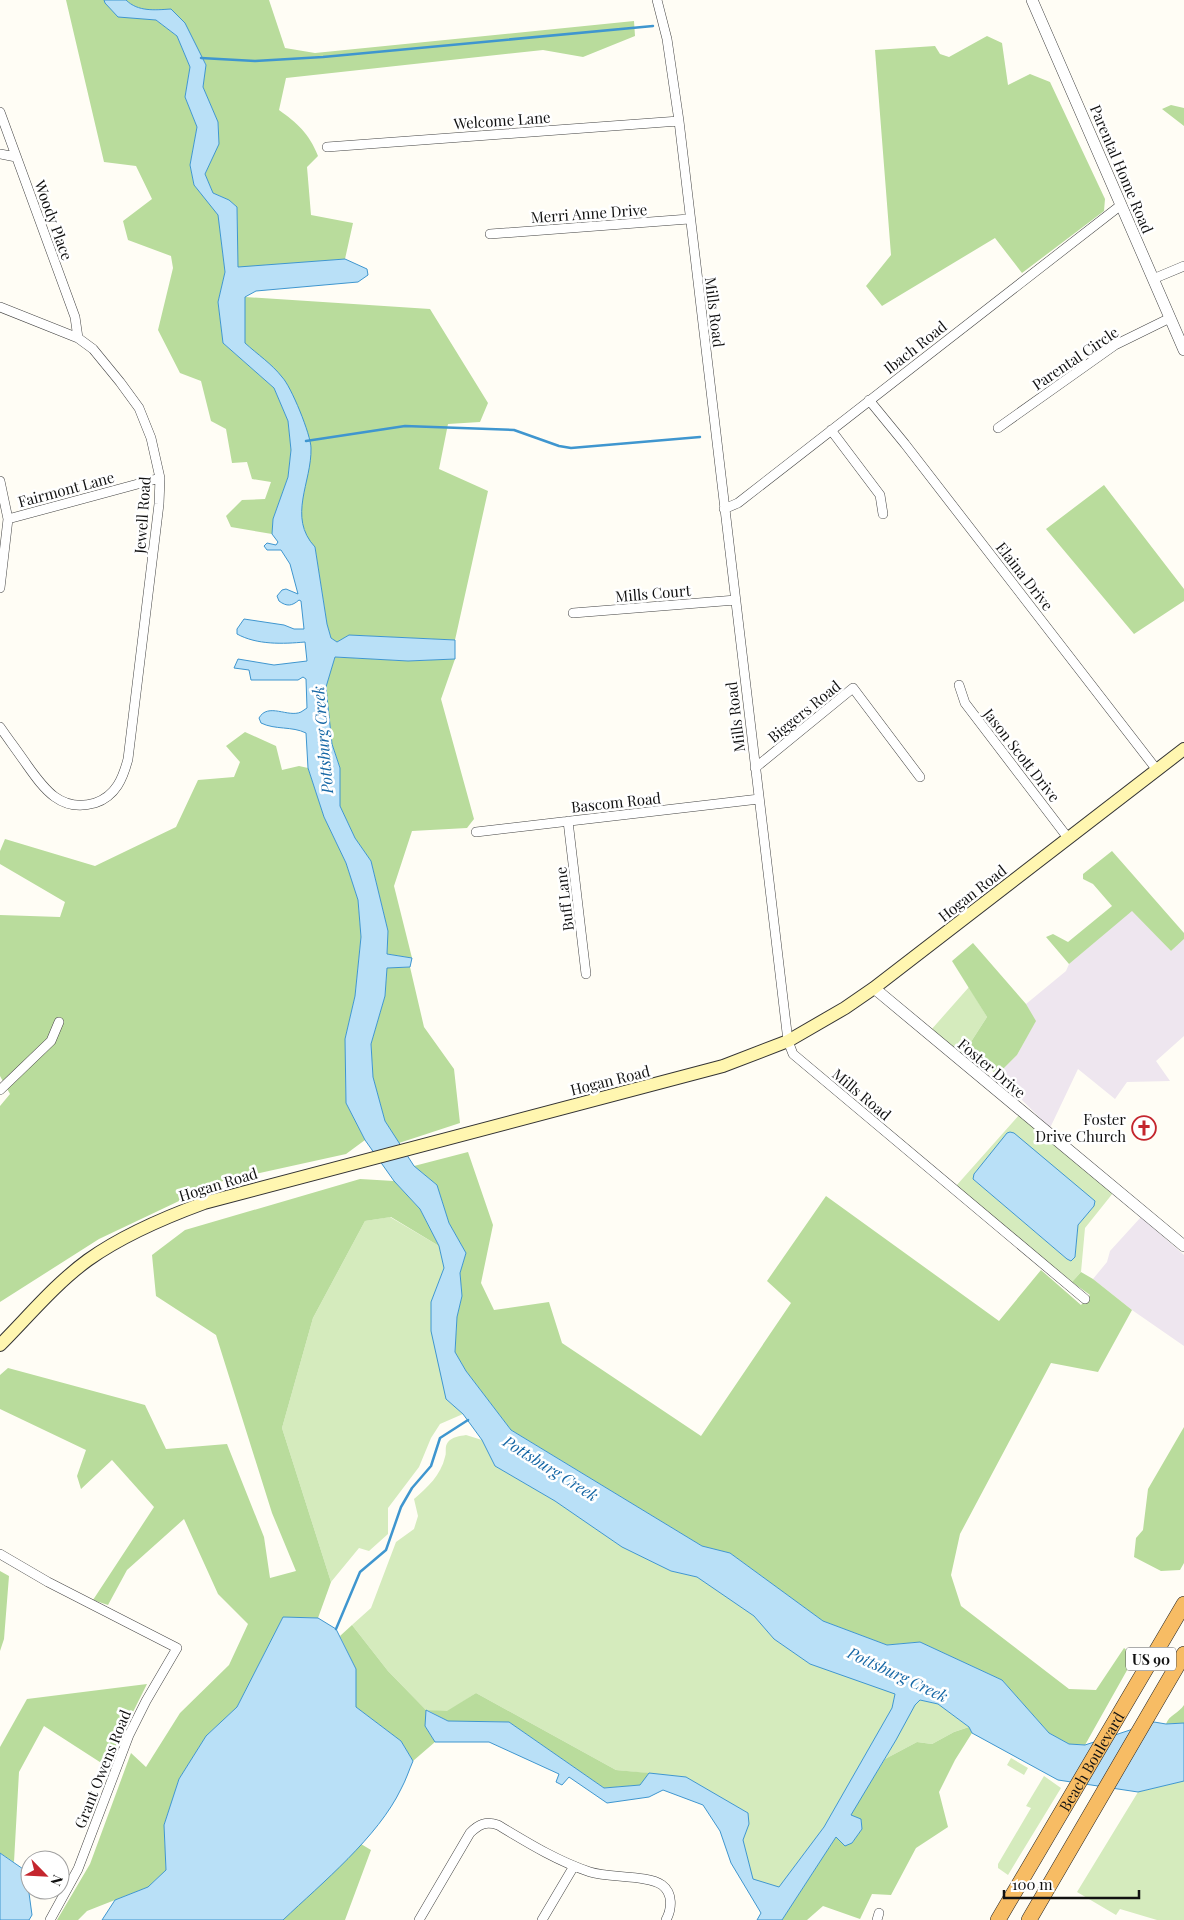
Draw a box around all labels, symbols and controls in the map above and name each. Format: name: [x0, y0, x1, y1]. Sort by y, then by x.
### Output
street label: Parental Home Road: [1086, 102, 1158, 237]
street label: Welcome Lane: [452, 107, 551, 133]
street label: Woody Place: [30, 176, 78, 263]
street label: Merri Anne Drive: [530, 199, 648, 227]
street label: Mills Road: [701, 276, 729, 349]
street label: Ibach Road: [879, 316, 951, 378]
street label: Parental Circle: [1028, 322, 1122, 394]
street label: Fairmont Lane: [16, 467, 116, 511]
street label: Jewell Road: [129, 475, 155, 555]
street label: Elaina Drive: [992, 538, 1058, 614]
street label: Mills Court: [614, 580, 692, 606]
street label: Biggers Road: [763, 675, 845, 747]
street label: Mills Road: [721, 680, 749, 753]
water label: Pottsburg Creek: [307, 685, 337, 796]
street label: Jason Scott Drive: [979, 703, 1065, 806]
street label: Bascom Road: [570, 787, 662, 817]
street label: Hogan Road: [934, 860, 1010, 926]
street label: Buff Lane: [550, 866, 578, 932]
street label: Foster Drive: [954, 1034, 1030, 1102]
street label: Hogan Road: [568, 1060, 652, 1100]
street label: Mills Road: [829, 1064, 896, 1125]
place label: Foster Drive Church: [1035, 1109, 1126, 1146]
church icon: Foster Drive Church: [1131, 1115, 1157, 1141]
street label: Hogan Road: [176, 1162, 260, 1205]
water label: Pottsburg Creek: [499, 1430, 602, 1506]
water label: Pottsburg Creek: [844, 1641, 952, 1706]
road number: US 90: [1126, 1648, 1176, 1670]
street label: Grant Owens Road: [69, 1707, 135, 1831]
street label: Beach Boulevard: [1054, 1708, 1129, 1815]
north arrow: [20, 1850, 70, 1900]
scale bar: [1004, 1868, 1139, 1900]
text: N: [47, 1872, 68, 1889]
text: 100 m: [1012, 1874, 1053, 1894]

